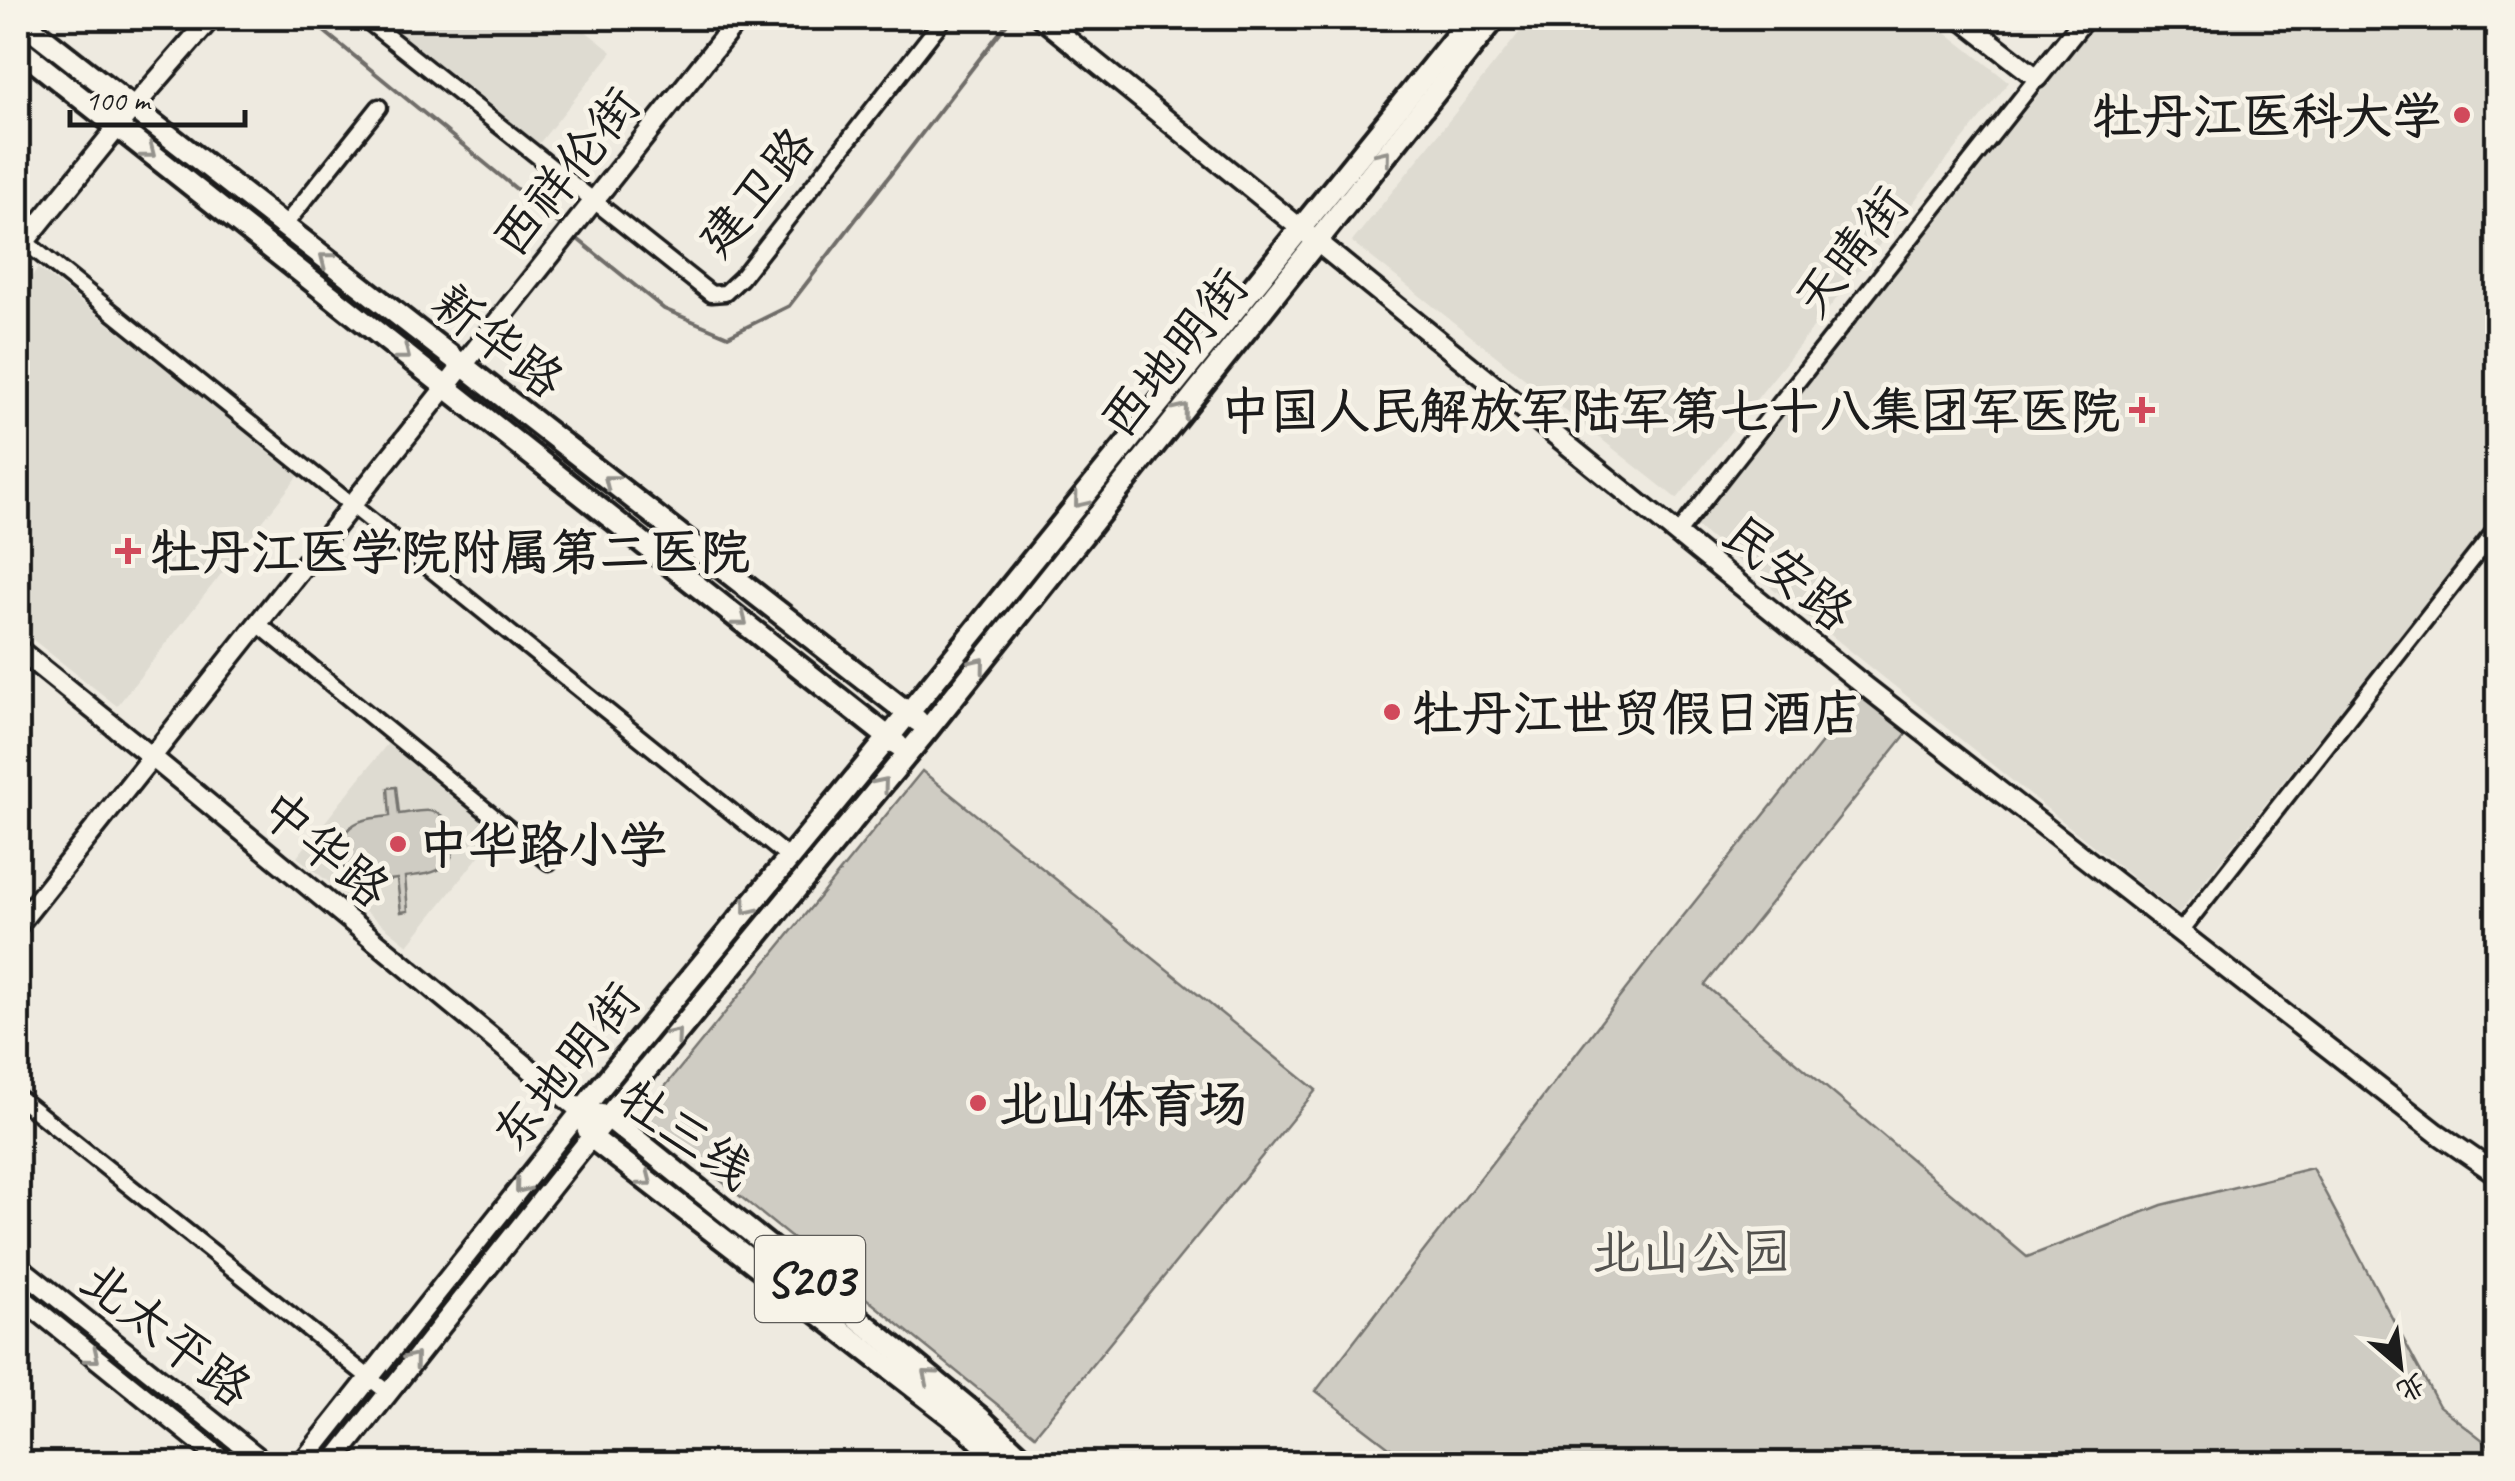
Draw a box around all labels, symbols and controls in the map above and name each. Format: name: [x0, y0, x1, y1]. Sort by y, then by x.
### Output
scale bar: [70, 65, 245, 127]
street label: 西祥伦街: [479, 74, 654, 269]
text: 100 m: [85, 81, 152, 119]
place label: 牡丹江医科大学: [2092, 85, 2442, 148]
marker: 牡丹江医科大学: [2451, 104, 2473, 126]
street label: 建卫路: [684, 114, 828, 270]
one-way arrow: [138, 140, 156, 158]
one-way arrow: [1372, 149, 1390, 167]
street label: 天晴街: [1780, 173, 1922, 330]
one-way arrow: [320, 253, 338, 271]
street label: 西地明街: [1087, 255, 1262, 450]
street label: 新华路: [420, 270, 577, 412]
one-way arrow: [393, 342, 411, 359]
place label: 中国人民解放军陆军第七十八集团军医院: [1220, 380, 2120, 443]
marker: 中国人民解放军陆军第七十八集团军医院: [2129, 397, 2155, 423]
one-way arrow: [1170, 403, 1187, 421]
one-way arrow: [603, 475, 621, 492]
one-way arrow: [1074, 490, 1092, 508]
street label: 民安路: [1710, 501, 1866, 645]
place label: 牡丹江医学院附属第二医院: [150, 521, 750, 584]
marker: 牡丹江医学院附属第二医院: [115, 538, 141, 564]
one-way arrow: [730, 608, 748, 626]
one-way arrow: [967, 657, 985, 675]
place label: 牡丹江世贸假日酒店: [1412, 682, 1862, 745]
marker: 牡丹江世贸假日酒店: [1381, 701, 1403, 723]
street label: 中华路: [247, 777, 403, 921]
one-way arrow: [870, 778, 888, 796]
place label: 中华路小学: [418, 814, 668, 877]
marker: 中华路小学: [387, 833, 409, 855]
one-way arrow: [742, 897, 760, 915]
street label: 东地明街: [479, 969, 654, 1164]
one-way arrow: [663, 1028, 681, 1046]
street label: 牡三线: [606, 1065, 765, 1203]
place label: 北山体育场: [998, 1073, 1248, 1136]
marker: 北山体育场: [967, 1092, 989, 1114]
one-way arrow: [635, 1168, 653, 1186]
one-way arrow: [515, 1176, 532, 1194]
park label: 北山公园: [1591, 1221, 1791, 1284]
road number: S203: [755, 1236, 865, 1322]
street label: 北太平路: [68, 1248, 264, 1421]
north arrow: [2350, 1316, 2450, 1416]
one-way arrow: [82, 1345, 100, 1363]
one-way arrow: [401, 1352, 419, 1370]
text: 北: [2391, 1366, 2432, 1410]
one-way arrow: [923, 1370, 941, 1388]

